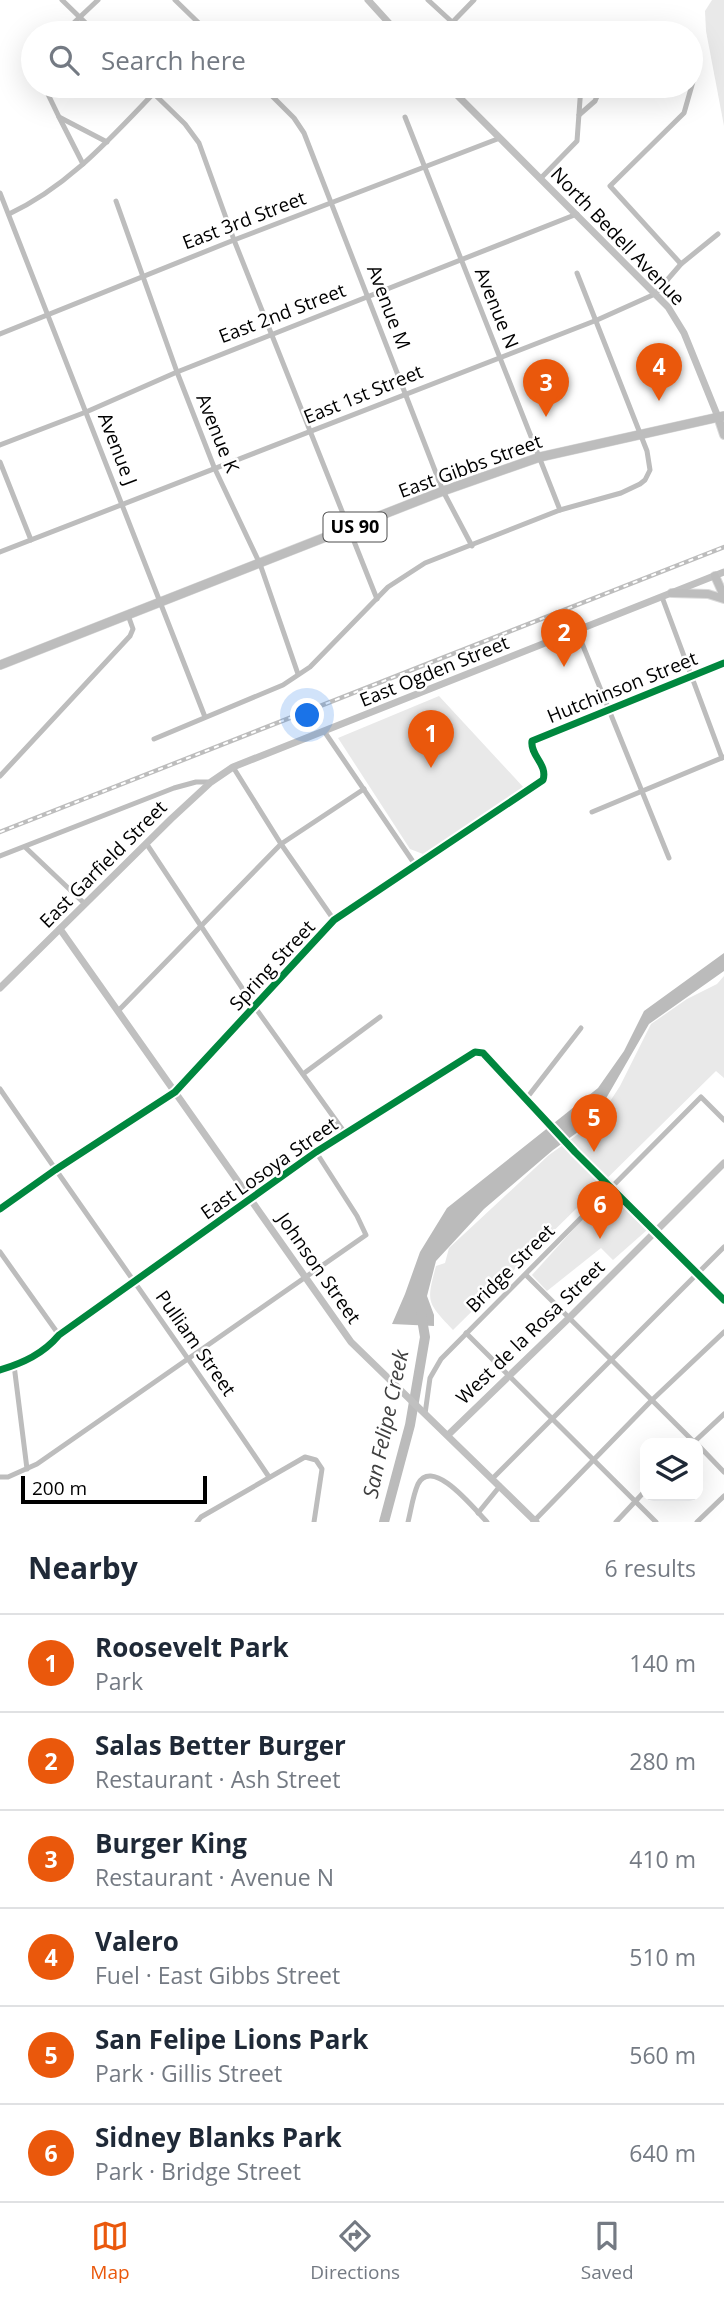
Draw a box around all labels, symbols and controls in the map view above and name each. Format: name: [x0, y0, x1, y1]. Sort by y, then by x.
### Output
search box: [21, 21, 703, 98]
icon: search: [45, 41, 83, 79]
text: Search here: [101, 42, 246, 78]
street label: North Bedell Avenue: [545, 161, 691, 311]
street label: East 3rd Street: [179, 184, 310, 255]
street label: Avenue M: [361, 261, 417, 353]
street label: Avenue N: [469, 264, 525, 352]
street label: East 2nd Street: [215, 277, 349, 349]
pin: 4: [636, 343, 682, 401]
street label: East 1st Street: [299, 358, 427, 430]
pin: 3: [523, 359, 569, 417]
street label: Avenue K: [190, 390, 246, 477]
street label: Avenue J: [92, 409, 144, 489]
street label: East Gibbs Street: [395, 428, 546, 504]
road number: US 90: [324, 512, 386, 542]
pin: 2: [541, 609, 587, 667]
street label: East Ogden Street: [355, 629, 513, 713]
street label: Hutchinson Street: [543, 645, 701, 729]
your location: [290, 698, 324, 732]
pin: 1: [408, 710, 454, 768]
street label: East Garfield Street: [34, 794, 173, 933]
street label: Spring Street: [223, 914, 321, 1016]
pin: 5: [571, 1094, 617, 1152]
street label: East Losoya Street: [195, 1111, 343, 1225]
pin: 6: [577, 1181, 623, 1239]
street label: Johnson Street: [270, 1206, 367, 1329]
street label: Bridge Street: [460, 1218, 560, 1318]
street label: West de la Rosa Street: [450, 1254, 610, 1410]
street label: Pulliam Street: [150, 1285, 242, 1401]
water label: San Felipe Creek: [356, 1346, 415, 1501]
map controls: [640, 1438, 703, 1501]
button: layers: [640, 1438, 703, 1501]
scale bar: [21, 1473, 206, 1505]
text: 200 m: [32, 1475, 87, 1501]
text: Nearby: [28, 1547, 138, 1588]
text: 6 results: [605, 1552, 696, 1584]
text: Roosevelt Park: [95, 1629, 289, 1665]
text: 1: [44, 1647, 58, 1679]
text: 140 m: [629, 1647, 696, 1679]
text: Park: [95, 1665, 143, 1697]
text: Salas Better Burger: [95, 1727, 346, 1763]
text: 2: [44, 1745, 58, 1777]
text: 280 m: [629, 1745, 696, 1777]
text: Restaurant · Ash Street: [95, 1763, 340, 1795]
text: Burger King: [95, 1825, 247, 1861]
text: 3: [44, 1843, 58, 1875]
text: 410 m: [629, 1843, 696, 1875]
text: Restaurant · Avenue N: [95, 1861, 334, 1893]
text: Valero: [95, 1923, 179, 1959]
text: 4: [44, 1941, 58, 1973]
text: 510 m: [629, 1941, 696, 1973]
text: Fuel · East Gibbs Street: [95, 1959, 340, 1991]
text: San Felipe Lions Park: [95, 2021, 368, 2057]
text: 5: [44, 2039, 58, 2071]
text: 560 m: [629, 2039, 696, 2071]
text: Park · Gillis Street: [95, 2057, 282, 2089]
text: Sidney Blanks Park: [95, 2119, 342, 2155]
text: 6: [44, 2137, 58, 2169]
text: 640 m: [629, 2137, 696, 2169]
text: Park · Bridge Street: [95, 2155, 301, 2187]
tab: Map: [90, 2217, 130, 2285]
tab: Directions: [310, 2217, 400, 2285]
tab: Saved: [581, 2217, 634, 2285]

